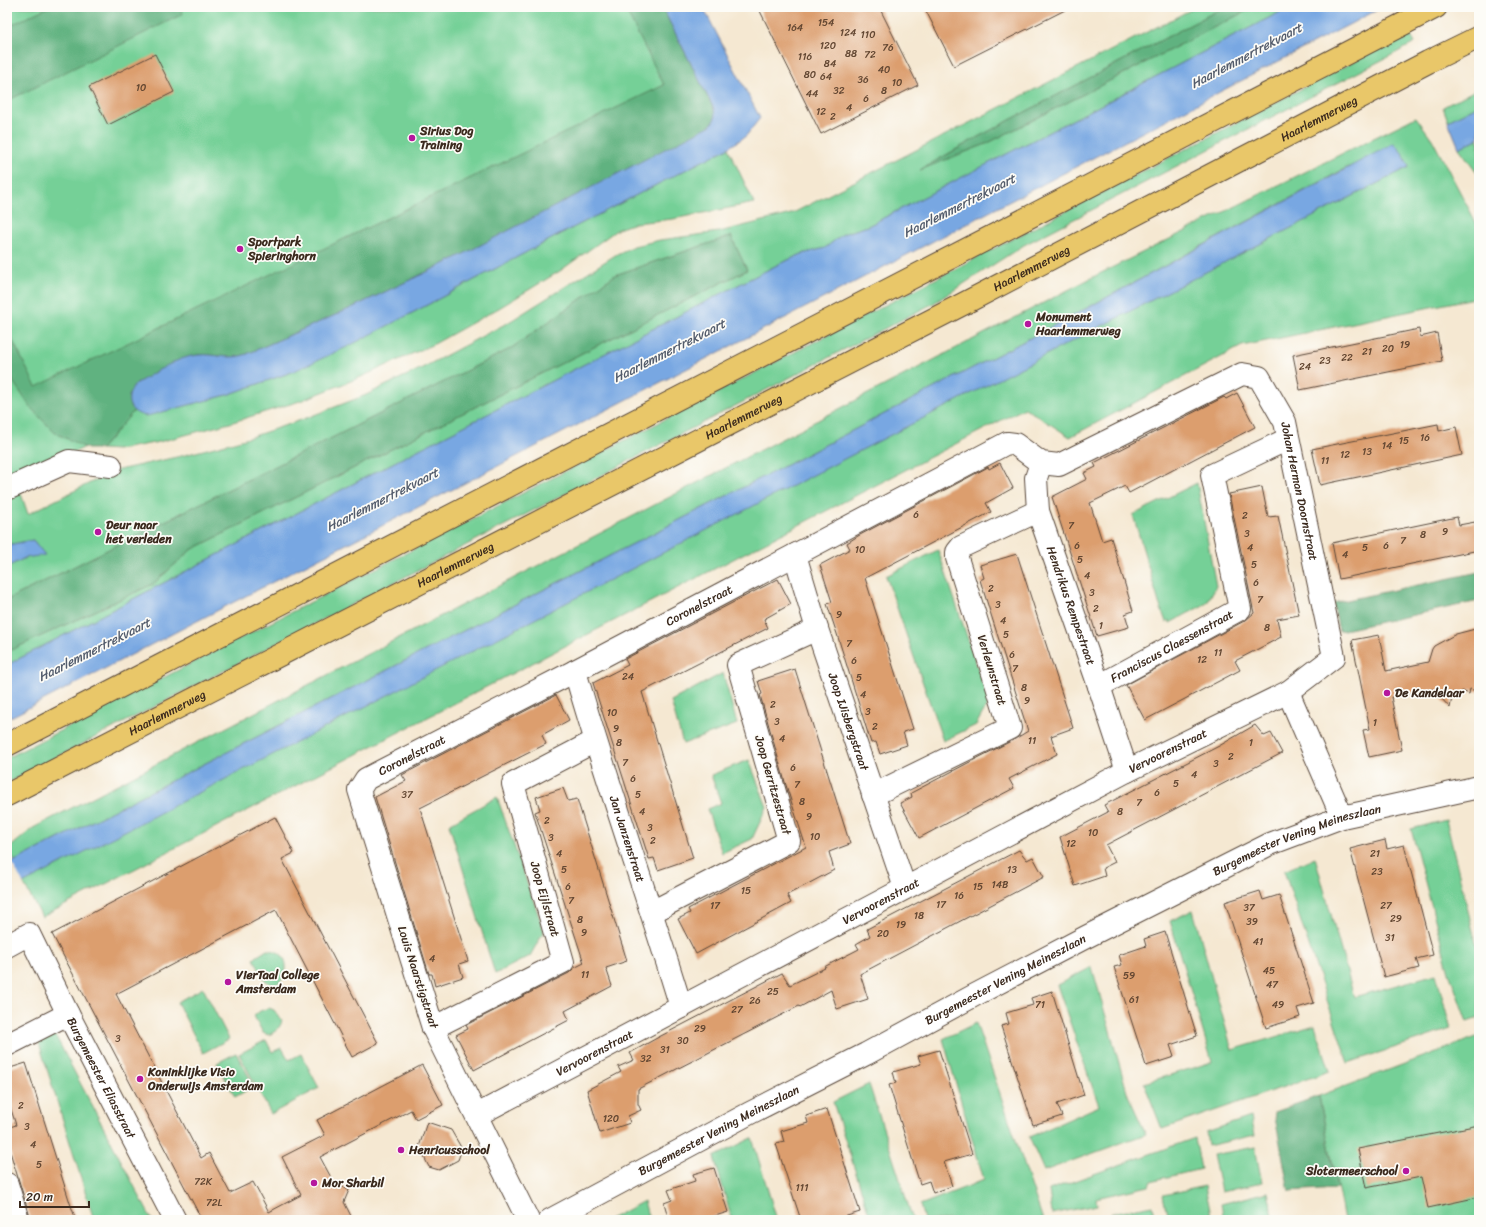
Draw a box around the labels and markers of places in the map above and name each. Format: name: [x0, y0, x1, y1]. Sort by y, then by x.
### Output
place label: Sirius Dog Training: [419, 120, 474, 156]
marker: Sirius Dog Training: [407, 133, 417, 143]
place label: Sportpark Spieringhorn: [247, 231, 316, 267]
marker: Sportpark Spieringhorn: [235, 244, 245, 254]
place label: Monument Haarlemmerweg: [1035, 306, 1122, 342]
marker: Monument Haarlemmerweg: [1023, 319, 1033, 329]
place label: Deur naar het verleden: [105, 514, 172, 550]
marker: Deur naar het verleden: [93, 527, 103, 537]
place label: De Kandelaar: [1395, 682, 1465, 704]
marker: De Kandelaar: [1382, 688, 1392, 698]
place label: VierTaal College Amsterdam: [235, 964, 320, 1000]
marker: VierTaal College Amsterdam: [223, 977, 233, 987]
place label: Koninklijke Visio Onderwijs Amsterdam: [147, 1061, 263, 1097]
marker: Koninklijke Visio Onderwijs Amsterdam: [135, 1074, 145, 1084]
place label: Henricusschool: [408, 1139, 490, 1161]
marker: Henricusschool: [396, 1145, 406, 1155]
place label: Slotermeerschool: [1305, 1160, 1399, 1182]
marker: Slotermeerschool: [1401, 1166, 1411, 1176]
place label: Mor Sharbil: [321, 1172, 385, 1194]
marker: Mor Sharbil: [309, 1178, 319, 1188]

